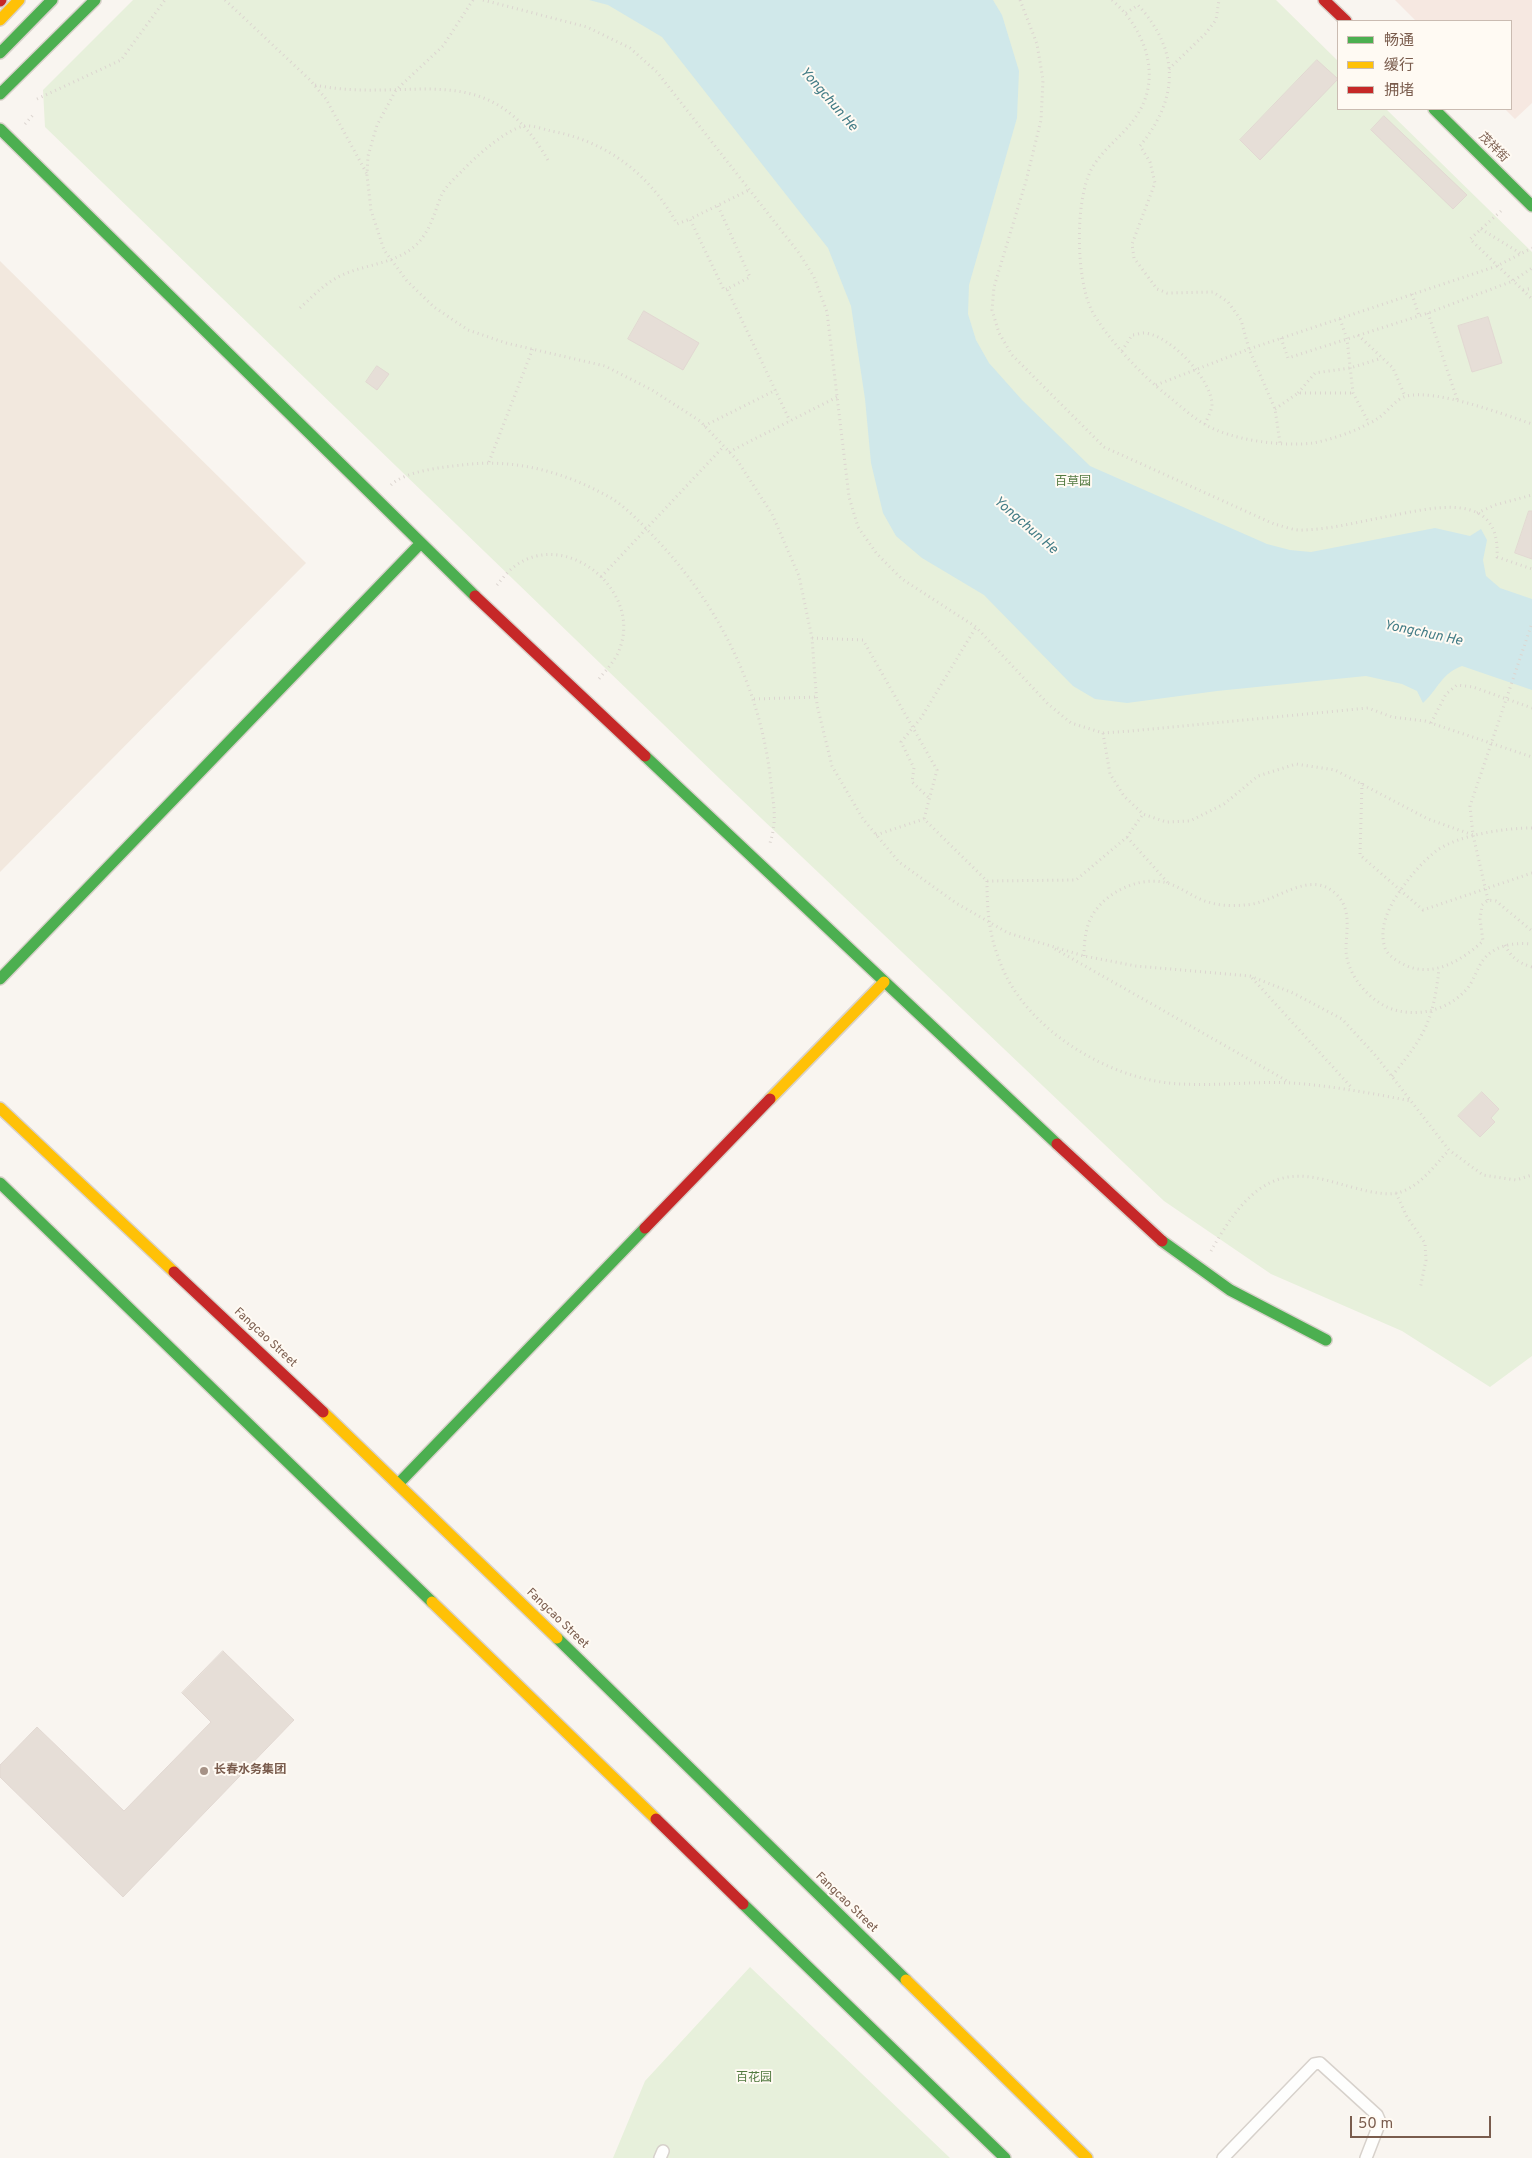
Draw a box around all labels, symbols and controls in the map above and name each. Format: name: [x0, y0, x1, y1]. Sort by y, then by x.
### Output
legend: [1337, 20, 1512, 110]
text: 畅通: [1384, 32, 1414, 51]
text: 缓行: [1384, 57, 1414, 76]
water label: Yongchun He: [796, 64, 860, 136]
text: 拥堵: [1384, 82, 1414, 101]
street label: 茂祥街: [1475, 130, 1511, 166]
park label: 百草园: [1055, 476, 1091, 490]
water label: Yongchun He: [989, 494, 1061, 558]
water label: Yongchun He: [1382, 618, 1464, 650]
street label: Fangcao Street: [231, 1305, 299, 1371]
street label: Fangcao Street: [523, 1586, 591, 1652]
place label: 长春水务集团: [214, 1764, 286, 1778]
marker: 长春水务集团: [198, 1765, 210, 1777]
street label: Fangcao Street: [812, 1870, 880, 1936]
park label: 百花园: [736, 2072, 772, 2086]
scale bar: [1352, 2106, 1493, 2138]
text: 50 m: [1358, 2115, 1393, 2134]

